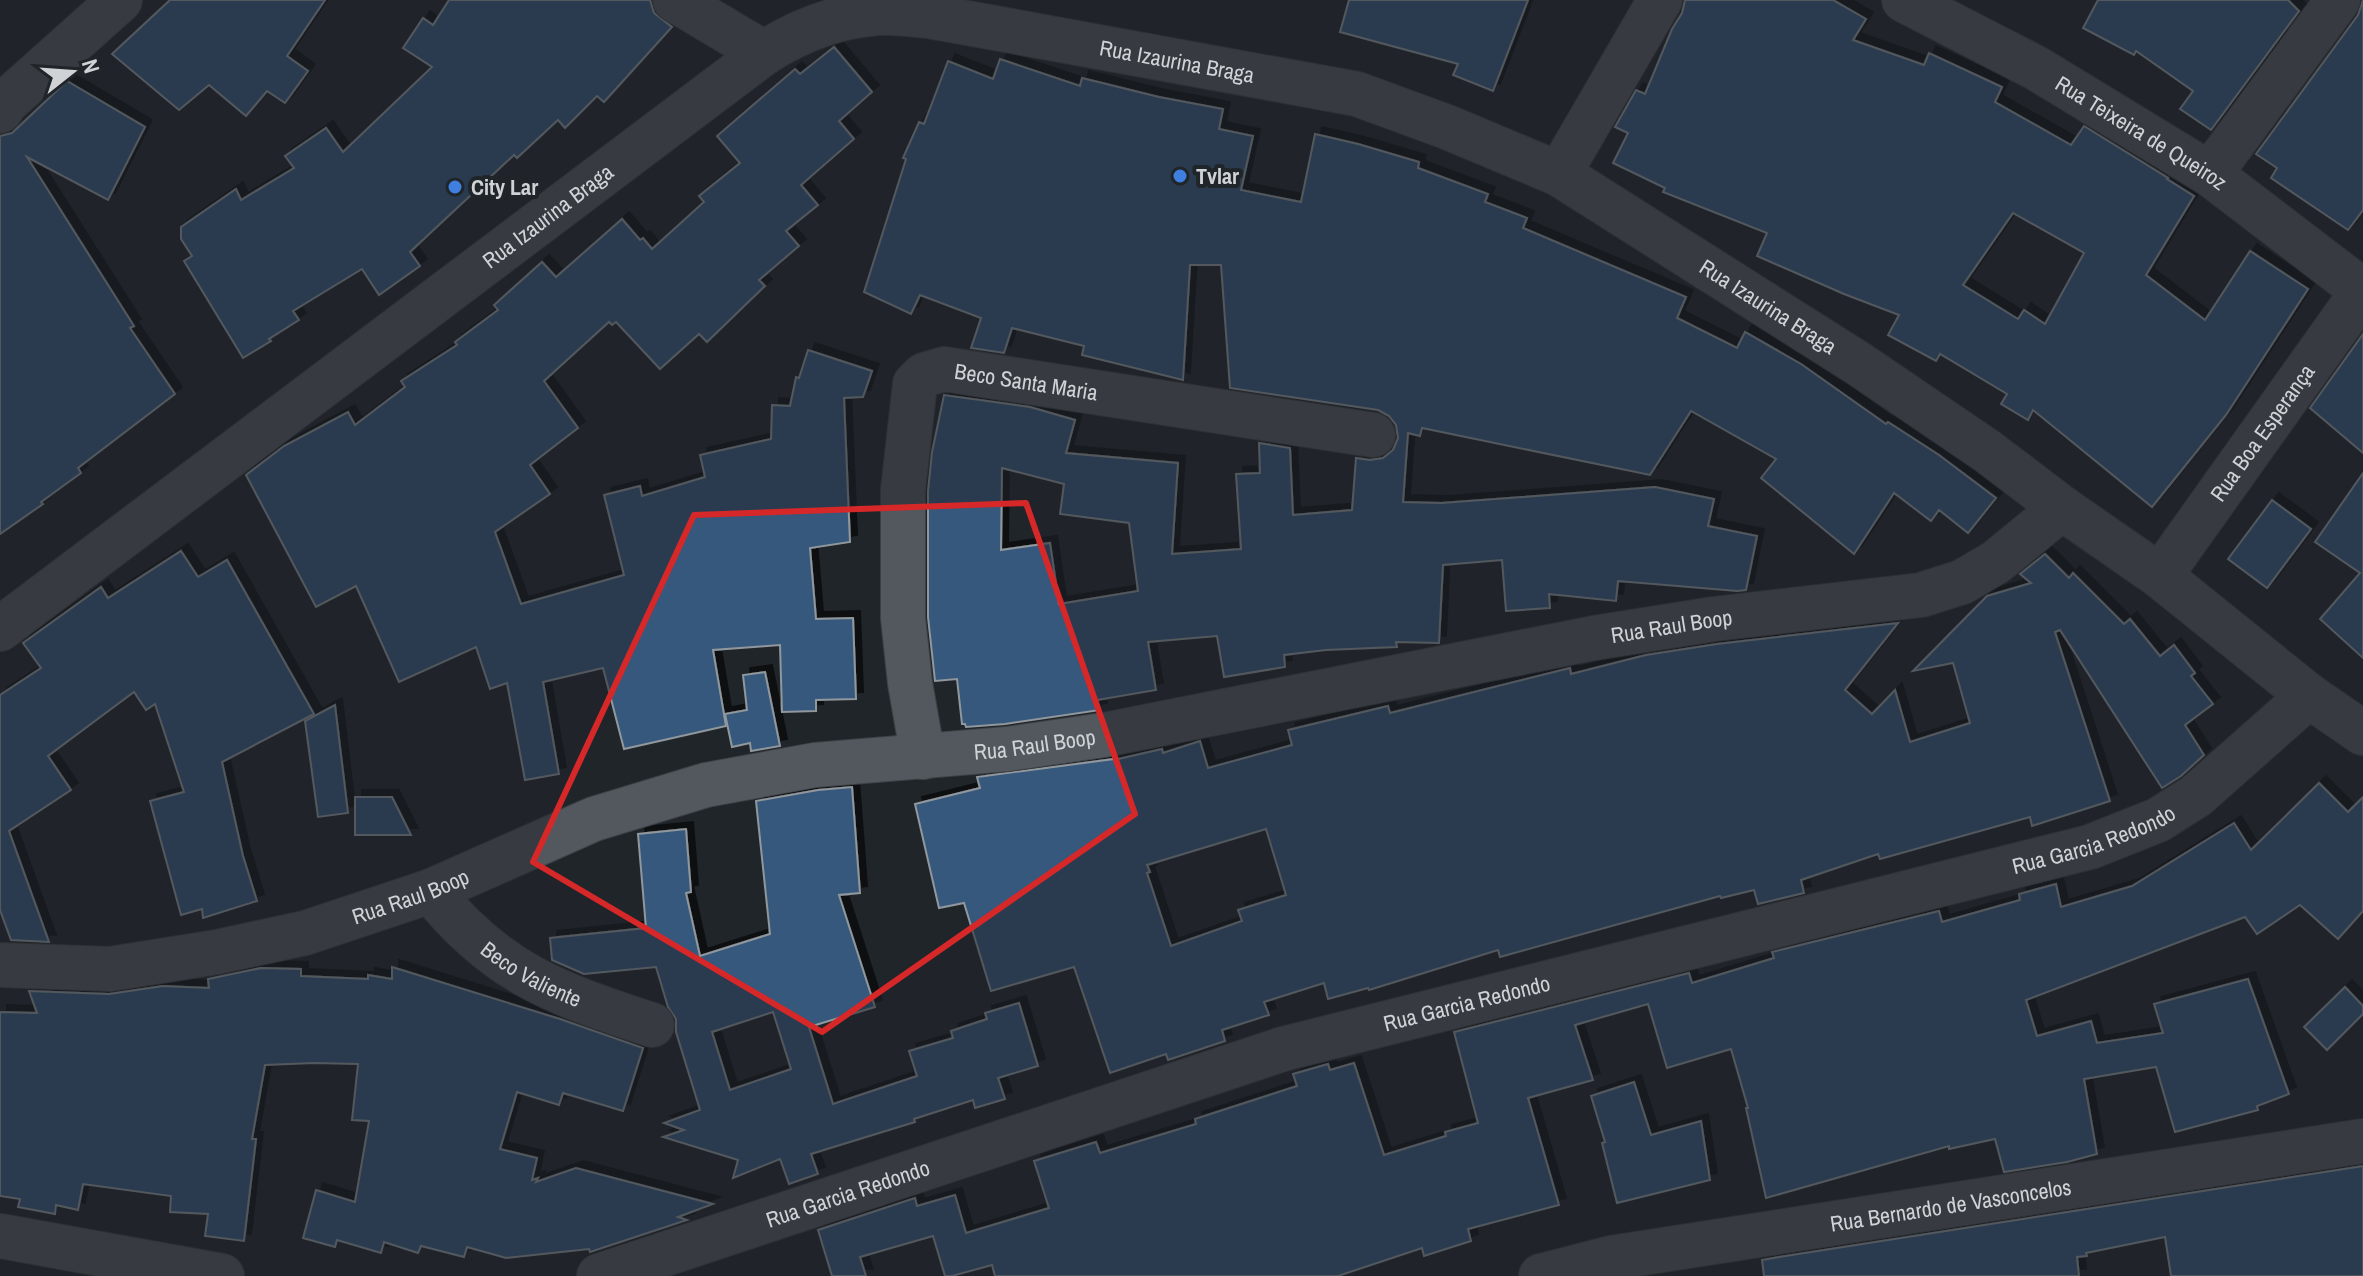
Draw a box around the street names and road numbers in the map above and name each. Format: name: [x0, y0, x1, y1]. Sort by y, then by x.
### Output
street label: Rua Izaurina Braga: [1097, 32, 1257, 90]
street label: Rua Teixeira de Queiroz: [2050, 68, 2233, 197]
street label: Rua Izaurina Braga: [476, 157, 619, 275]
street label: Rua Izaurina Braga: [1694, 252, 1842, 361]
street label: Beco Santa Maria: [952, 356, 1100, 407]
street label: Rua Boa Esperança: [2203, 358, 2321, 507]
street label: Rua Raul Boop: [1609, 602, 1734, 650]
street label: Rua Raul Boop: [973, 721, 1098, 767]
street label: Rua Garcia Redondo: [2009, 798, 2181, 881]
street label: Rua Raul Boop: [348, 861, 474, 931]
street label: Beco Valiente: [475, 934, 586, 1014]
street label: Rua Garcia Redondo: [1380, 968, 1553, 1038]
street label: Rua Garcia Redondo: [762, 1152, 933, 1235]
street label: Rua Bernardo de Vasconcelos: [1828, 1172, 2073, 1239]

